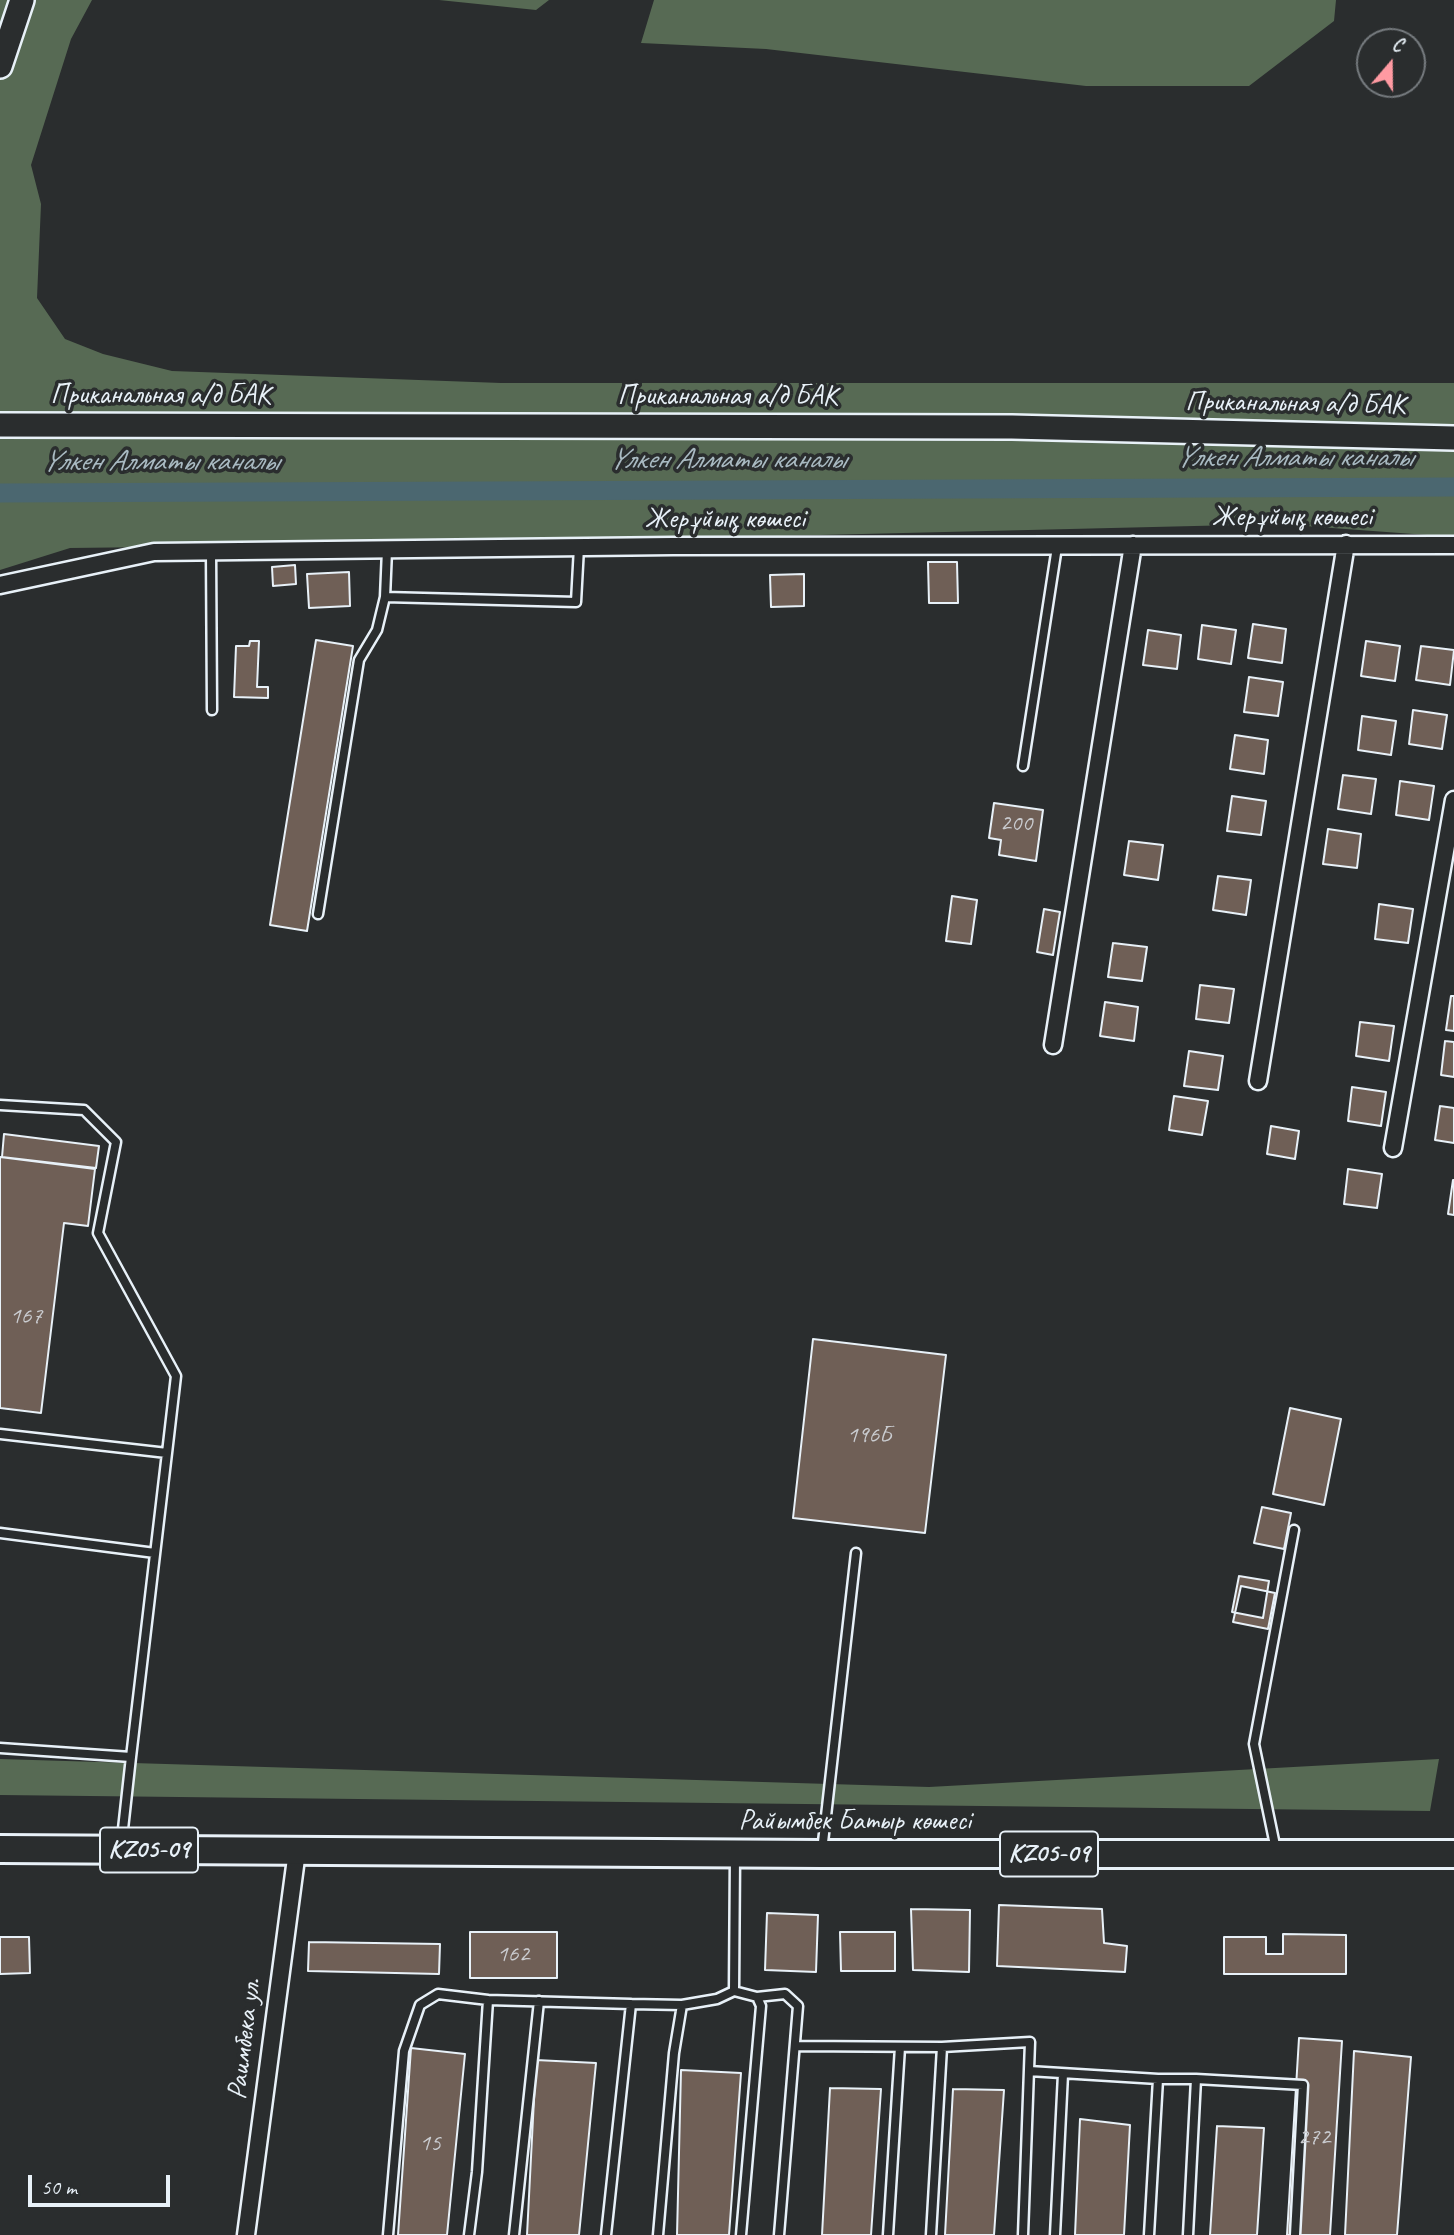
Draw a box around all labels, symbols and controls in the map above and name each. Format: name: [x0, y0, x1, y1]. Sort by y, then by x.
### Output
north arrow: [1356, 28, 1426, 98]
text: С: [1389, 32, 1406, 58]
street label: Приканальная а/д БАК: [50, 379, 270, 413]
street label: Приканальная а/д БАК: [617, 380, 837, 414]
street label: Приканальная а/д БАК: [1185, 385, 1405, 423]
water label: Үлкен Алматы каналы: [1176, 440, 1412, 476]
water label: Үлкен Алматы каналы: [609, 442, 845, 478]
water label: Үлкен Алматы каналы: [42, 444, 278, 480]
street label: Жерұйық көшесі: [1212, 501, 1372, 535]
street label: Жерұйық көшесі: [645, 503, 805, 537]
house number: 200: [1000, 810, 1032, 838]
house number: 167: [10, 1303, 42, 1331]
house number: 196Б: [847, 1422, 891, 1450]
street label: Райымбек Батыр көшесі: [739, 1805, 971, 1839]
road number: KZ05-09: [100, 1828, 198, 1872]
road number: KZ05-09: [1000, 1831, 1098, 1876]
house number: 162: [497, 1941, 529, 1969]
street label: Раимбека ул.: [221, 1977, 269, 2101]
house number: 272: [1298, 2124, 1330, 2152]
house number: 15: [419, 2130, 441, 2158]
scale bar: [32, 2162, 173, 2206]
text: 50 m: [41, 2174, 77, 2200]

